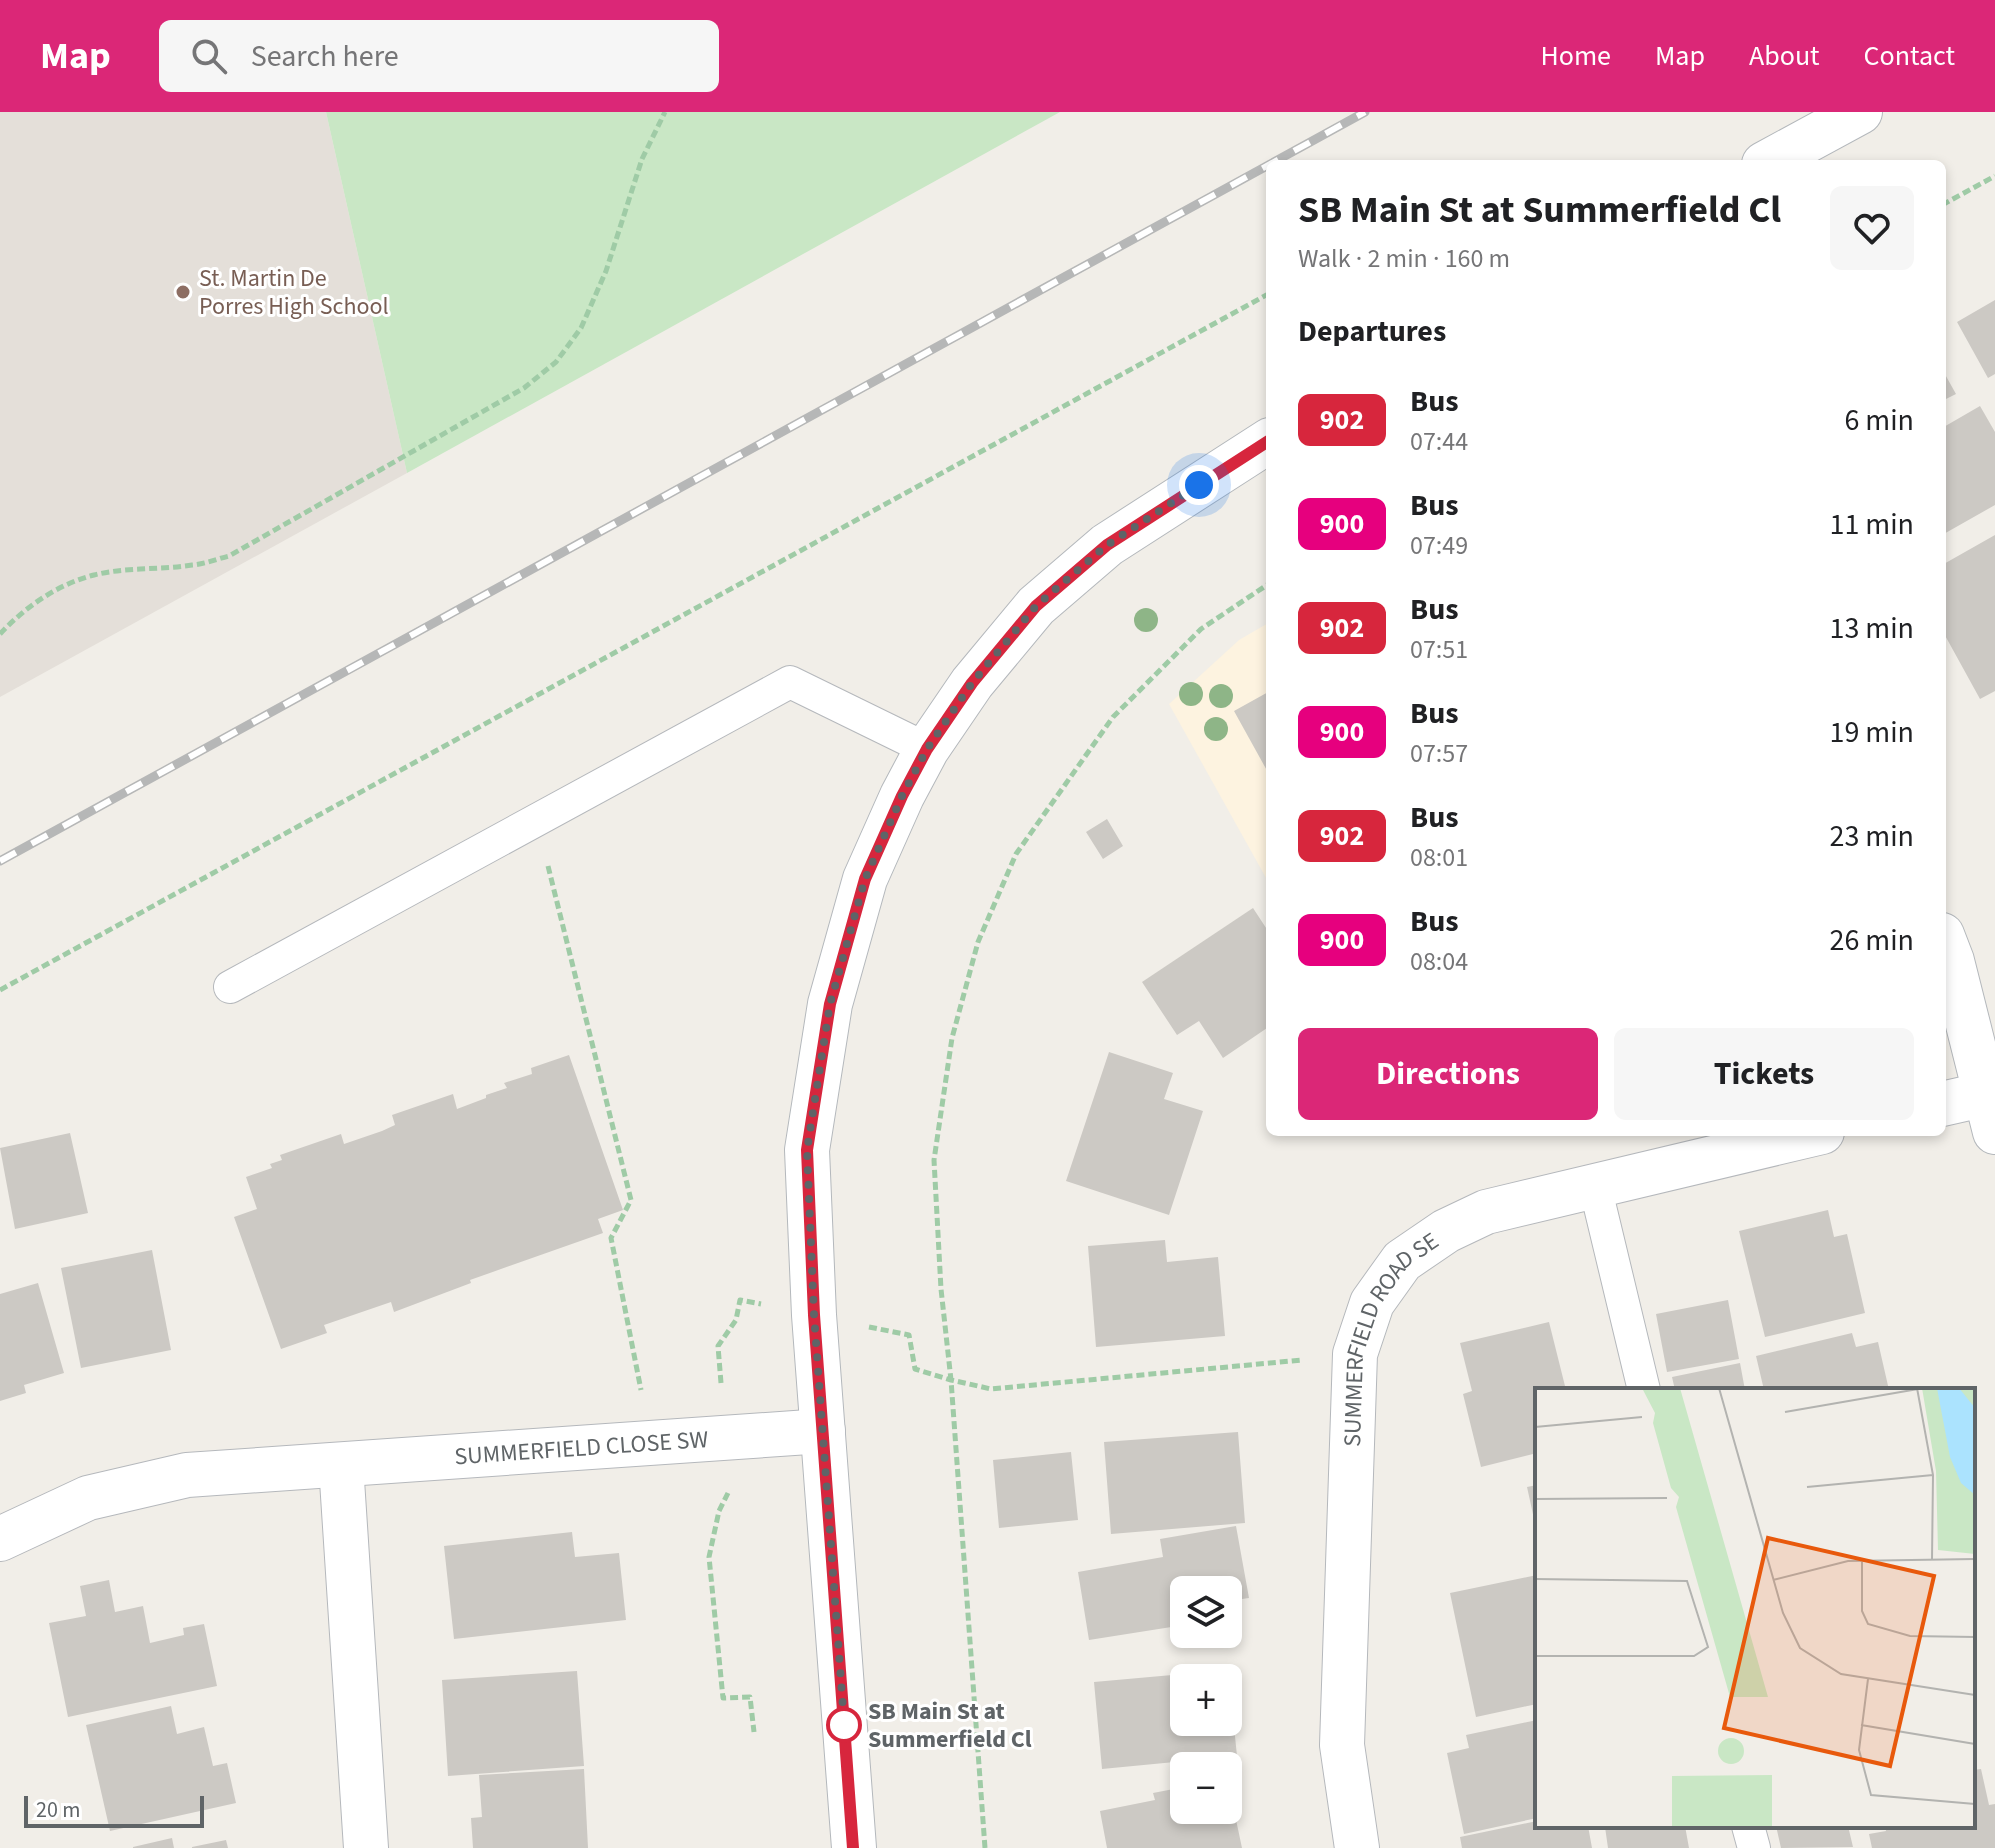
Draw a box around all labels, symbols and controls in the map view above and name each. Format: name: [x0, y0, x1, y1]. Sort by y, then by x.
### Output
search box: [159, 20, 719, 92]
text: Map: [40, 29, 111, 83]
icon: search: [187, 34, 231, 78]
text: Search here: [251, 35, 399, 78]
text: Home: [1540, 36, 1611, 76]
text: Map: [1655, 36, 1705, 76]
text: About: [1749, 36, 1820, 76]
text: Contact: [1864, 36, 1955, 76]
text: SB Main St at Summerfield Cl: [1298, 183, 1781, 237]
button: heart: [1830, 186, 1914, 270]
text: Walk · 2 min · 160 m: [1298, 240, 1510, 277]
place label: St. Martin De Porres High School: [199, 261, 389, 324]
marker: St. Martin De Porres High School: [174, 283, 192, 301]
text: Departures: [1298, 310, 1446, 353]
text: Bus: [1410, 380, 1458, 423]
text: 6 min: [1844, 399, 1914, 442]
text: 902: [1320, 400, 1364, 440]
text: 07:44: [1410, 423, 1468, 460]
your location: [1179, 465, 1219, 505]
text: Bus: [1410, 484, 1458, 527]
text: 11 min: [1830, 503, 1914, 546]
text: 900: [1320, 504, 1364, 544]
text: 07:49: [1410, 527, 1468, 564]
text: Bus: [1410, 588, 1458, 631]
text: 13 min: [1830, 607, 1914, 650]
text: 902: [1320, 608, 1364, 648]
text: 07:51: [1410, 631, 1468, 668]
text: Bus: [1410, 692, 1458, 735]
text: 19 min: [1830, 711, 1914, 754]
text: 900: [1320, 712, 1364, 752]
text: 07:57: [1410, 735, 1468, 772]
text: Bus: [1410, 796, 1458, 839]
text: 23 min: [1830, 815, 1914, 858]
text: 902: [1320, 816, 1364, 856]
text: 08:01: [1410, 839, 1468, 876]
text: Bus: [1410, 900, 1458, 943]
text: 26 min: [1830, 919, 1914, 962]
text: 900: [1320, 920, 1364, 960]
text: 08:04: [1410, 943, 1468, 980]
button: Directions: [1298, 1028, 1598, 1120]
button: Tickets: [1614, 1028, 1914, 1120]
street label: SUMMERFIELD ROAD SE: [1335, 1224, 1446, 1447]
inset map: [1535, 1388, 1975, 1828]
street label: SUMMERFIELD CLOSE SW: [453, 1422, 710, 1474]
map controls: [1170, 1576, 1242, 1824]
button: layers: [1170, 1576, 1242, 1648]
button: +: [1170, 1664, 1242, 1736]
place label: SB Main St at Summerfield Cl: [868, 1694, 1032, 1757]
marker: SB Main St at Summerfield Cl: [827, 1708, 861, 1742]
button: −: [1170, 1752, 1242, 1824]
scale bar: [24, 1792, 204, 1828]
text: 20 m: [36, 1794, 81, 1826]

